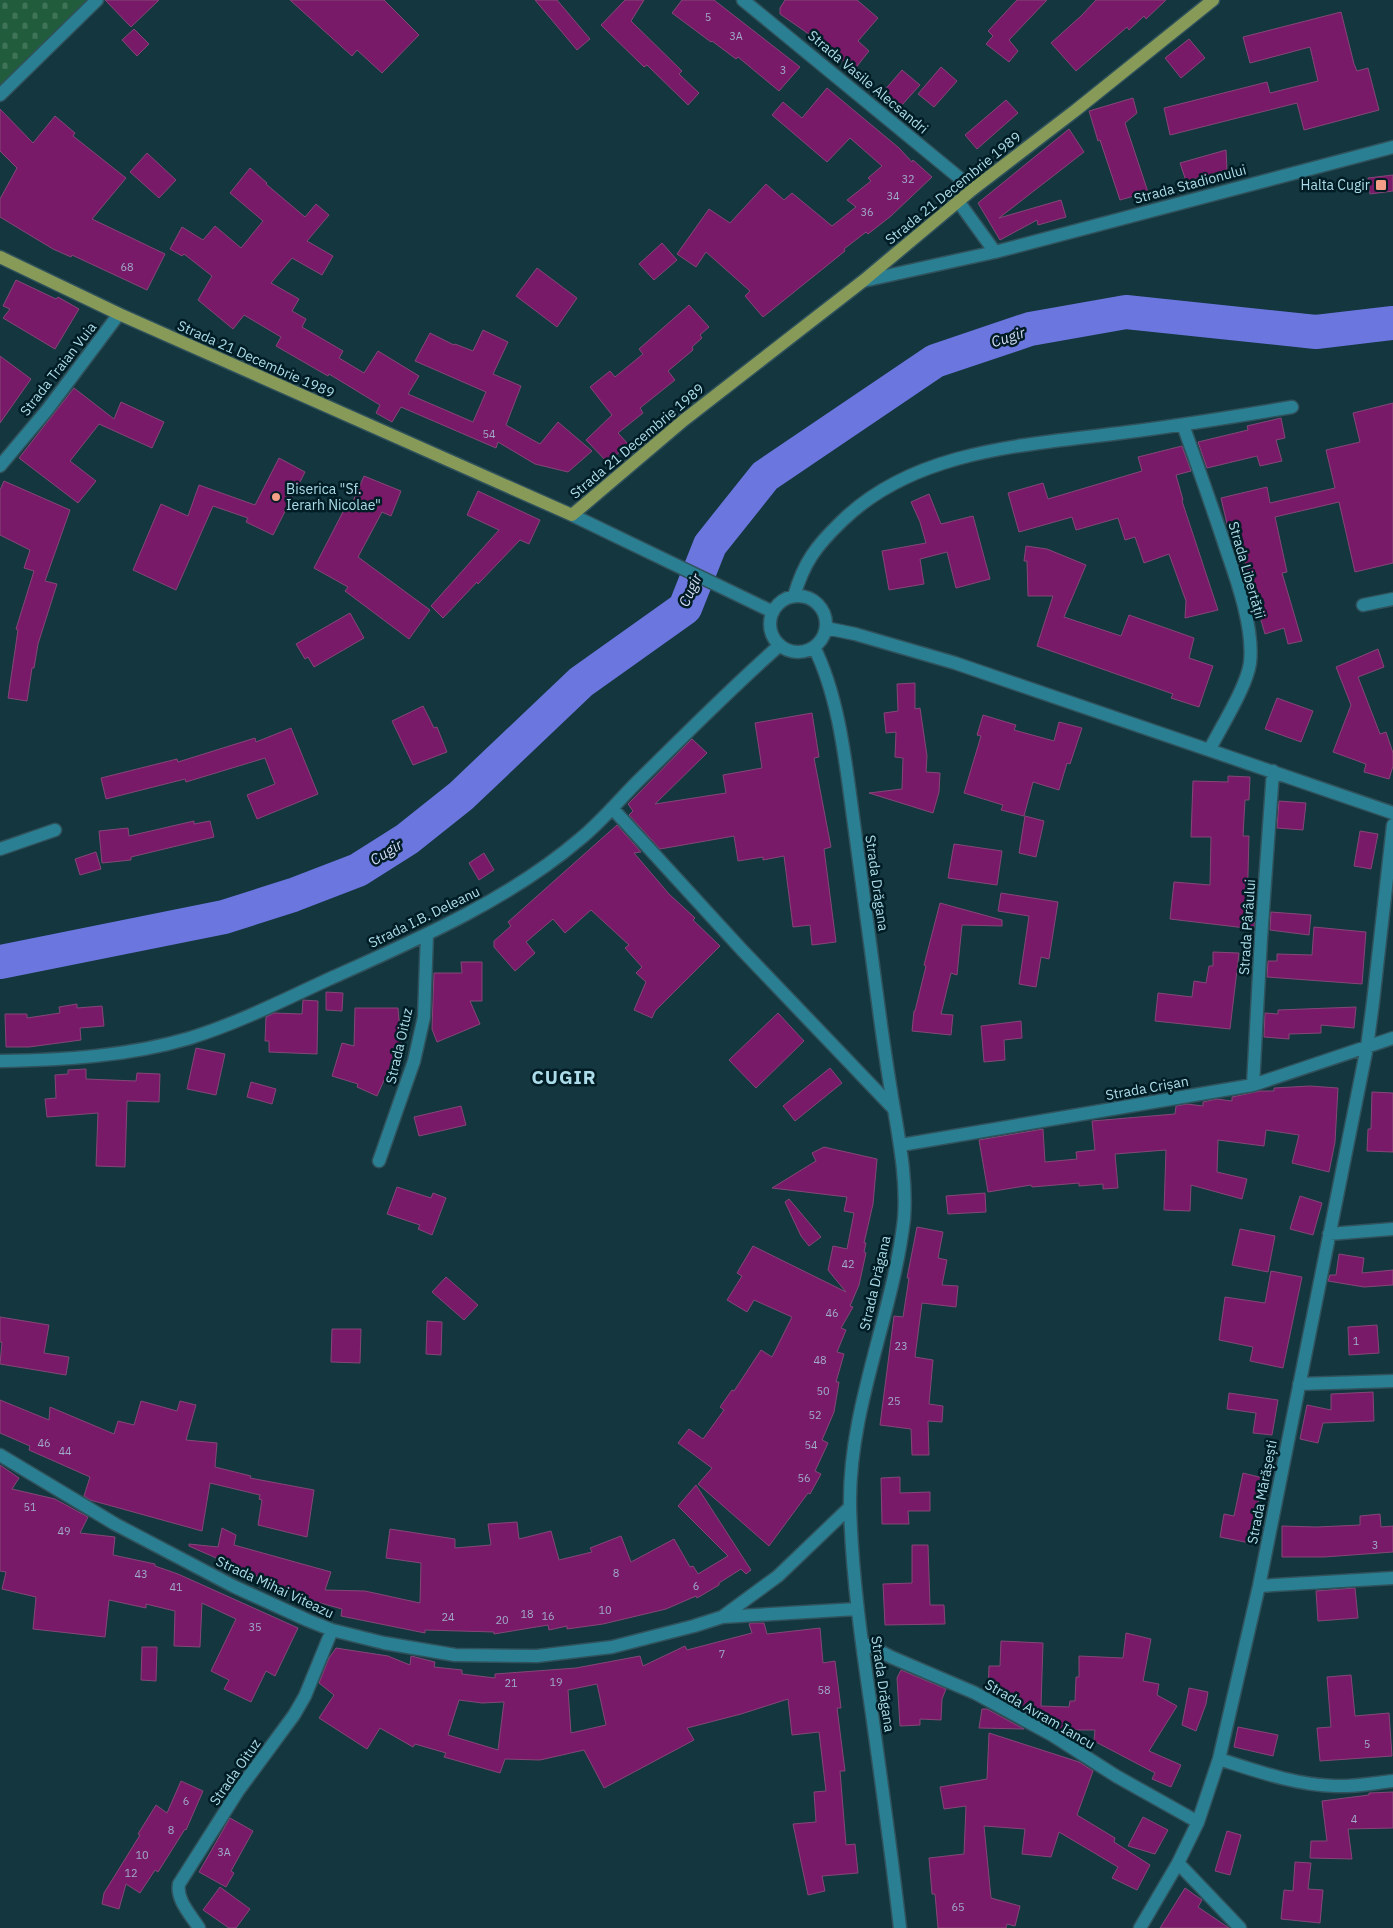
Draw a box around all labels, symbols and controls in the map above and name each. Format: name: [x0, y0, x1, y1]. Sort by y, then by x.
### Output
house number: 5: [705, 10, 711, 24]
street label: Strada Vasile Alecsandri: [804, 26, 932, 138]
house number: 3A: [729, 29, 743, 43]
house number: 3: [780, 63, 786, 77]
street label: Strada 21 Decembrie 1989: [881, 128, 1025, 248]
street label: Strada Stadionului: [1132, 160, 1248, 208]
house number: 32: [901, 172, 915, 186]
place label: Halta Cugir: [1301, 176, 1370, 194]
marker: Halta Cugir: [1374, 178, 1388, 192]
house number: 34: [886, 189, 900, 203]
house number: 36: [860, 205, 874, 219]
house number: 68: [120, 260, 134, 274]
street label: Strada 21 Decembrie 1989: [175, 316, 337, 402]
street label: Strada Traian Vuia: [16, 318, 100, 419]
water label: Cugir: [989, 322, 1028, 351]
street label: Strada 21 Decembrie 1989: [566, 379, 708, 503]
house number: 54: [482, 427, 496, 441]
place label: Biserica "Sf. Ierarh Nicolae": [286, 480, 381, 514]
marker: Biserica "Sf. Ierarh Nicolae": [270, 491, 282, 503]
street label: Strada Libertății: [1225, 519, 1269, 621]
water label: Cugir: [674, 570, 706, 610]
street label: Strada Drăgana: [861, 834, 893, 933]
water label: Cugir: [366, 835, 406, 869]
street label: Strada Pârâului: [1235, 878, 1259, 976]
street label: Strada I.B. Deleanu: [365, 882, 483, 952]
street label: Strada Oituz: [382, 1006, 417, 1086]
district label: CUGIR: [531, 1065, 597, 1089]
street label: Strada Crișan: [1104, 1072, 1190, 1104]
street label: Strada Drăgana: [855, 1233, 895, 1332]
house number: 42: [841, 1257, 855, 1271]
house number: 46: [825, 1306, 839, 1320]
house number: 1: [1353, 1334, 1360, 1348]
house number: 23: [894, 1339, 908, 1353]
house number: 48: [813, 1353, 827, 1367]
house number: 50: [816, 1384, 830, 1398]
house number: 25: [887, 1394, 901, 1408]
house number: 52: [808, 1408, 822, 1422]
house number: 46: [37, 1436, 51, 1450]
house number: 54: [804, 1438, 818, 1452]
street label: Strada Mărășești: [1243, 1438, 1281, 1546]
house number: 44: [58, 1444, 72, 1458]
house number: 56: [797, 1471, 811, 1485]
house number: 51: [23, 1500, 37, 1514]
house number: 49: [57, 1524, 71, 1538]
house number: 3: [1372, 1538, 1378, 1552]
street label: Strada Mihai Viteazu: [213, 1552, 337, 1622]
house number: 8: [613, 1566, 619, 1580]
house number: 43: [134, 1567, 148, 1581]
house number: 6: [693, 1579, 699, 1593]
house number: 41: [169, 1580, 183, 1594]
house number: 10: [598, 1603, 612, 1617]
house number: 18: [520, 1607, 534, 1621]
house number: 16: [541, 1609, 555, 1623]
house number: 24: [441, 1610, 455, 1624]
house number: 20: [495, 1613, 509, 1627]
house number: 35: [248, 1620, 262, 1634]
street label: Strada Drăgana: [867, 1635, 899, 1734]
house number: 7: [719, 1647, 725, 1661]
house number: 19: [549, 1675, 563, 1689]
street label: Strada Avram Iancu: [982, 1675, 1098, 1753]
house number: 21: [504, 1676, 518, 1690]
house number: 58: [817, 1683, 831, 1697]
street label: Strada Oituz: [205, 1735, 265, 1809]
house number: 5: [1364, 1737, 1370, 1751]
house number: 6: [183, 1794, 189, 1808]
house number: 4: [1351, 1812, 1358, 1826]
house number: 8: [168, 1823, 174, 1837]
house number: 3A: [217, 1845, 231, 1859]
house number: 10: [135, 1848, 149, 1862]
house number: 12: [124, 1866, 138, 1880]
house number: 65: [951, 1900, 965, 1914]

